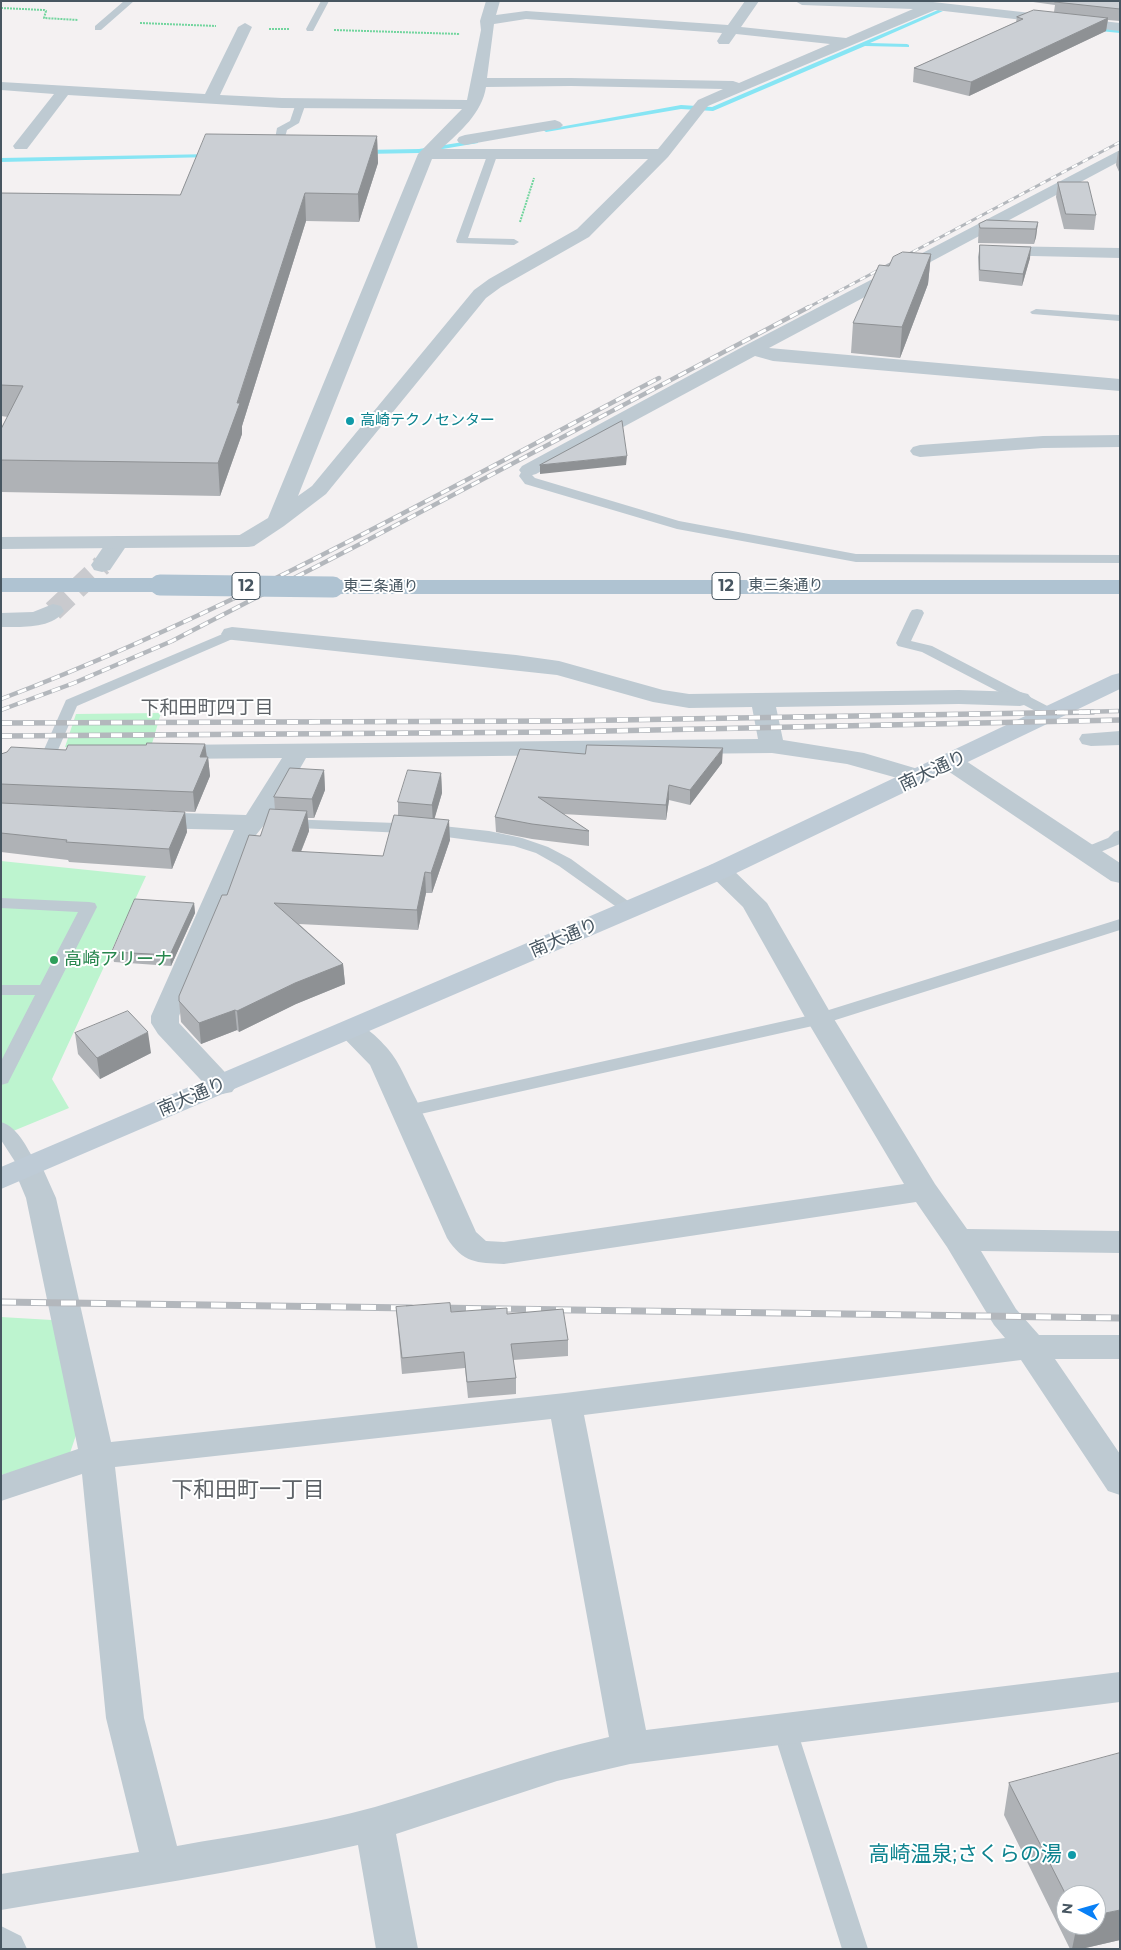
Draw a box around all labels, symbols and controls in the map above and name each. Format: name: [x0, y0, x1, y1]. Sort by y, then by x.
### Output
place label: 高崎テクノセンター: [360, 412, 495, 430]
marker: 高崎テクノセンター: [344, 415, 356, 427]
road number: 12: [232, 572, 260, 600]
road number: 12: [712, 572, 740, 600]
street label: 東三条通り: [749, 577, 823, 595]
street label: 東三条通り: [344, 578, 418, 596]
district label: 下和田町四丁目: [141, 697, 273, 719]
street label: 南大通り: [896, 746, 970, 796]
street label: 南大通り: [527, 914, 601, 962]
place label: 高崎アリーナ: [64, 949, 172, 971]
marker: 高崎アリーナ: [48, 954, 60, 966]
street label: 南大通り: [155, 1073, 229, 1121]
district label: 下和田町一丁目: [171, 1478, 325, 1504]
place label: 高崎温泉;さくらの湯: [869, 1842, 1062, 1868]
marker: 高崎温泉;さくらの湯: [1066, 1849, 1078, 1861]
north arrow: [1056, 1885, 1106, 1935]
text: N: [1058, 1902, 1077, 1915]

